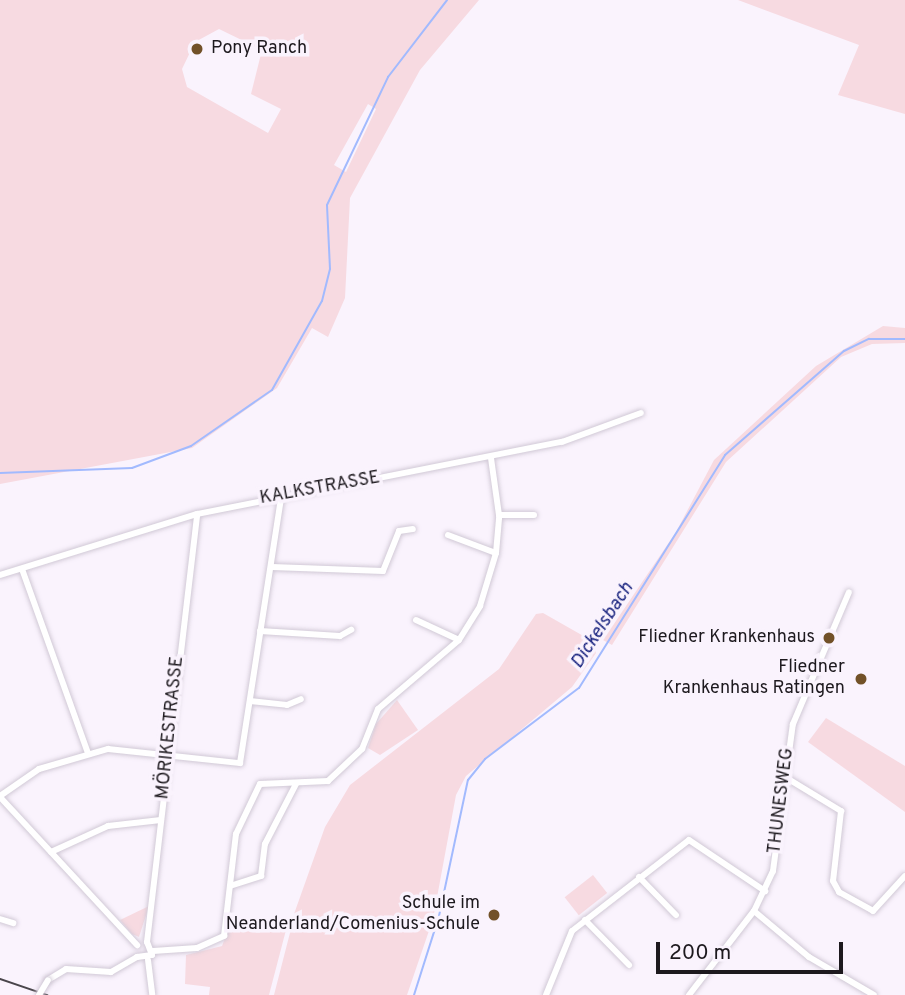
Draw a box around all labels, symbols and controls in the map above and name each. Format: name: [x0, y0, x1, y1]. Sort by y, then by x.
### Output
place label: Pony Ranch: [211, 38, 307, 60]
marker: Pony Ranch: [189, 41, 205, 57]
street label: KALKSTRASSE: [258, 468, 382, 510]
water label: Dickelsbach: [567, 579, 639, 673]
place label: Fliedner Krankenhaus: [638, 627, 815, 649]
marker: Fliedner Krankenhaus: [821, 630, 837, 646]
street label: MÖRIKESTRASSE: [153, 655, 189, 801]
place label: Fliedner Krankenhaus Ratingen: [663, 658, 845, 700]
marker: Fliedner Krankenhaus Ratingen: [851, 669, 871, 689]
street label: THUNESWEG: [765, 747, 799, 855]
place label: Schule im Neanderland/Comenius-Schule: [226, 894, 480, 936]
marker: Schule im Neanderland/Comenius-Schule: [486, 907, 502, 923]
scale bar: [660, 928, 847, 972]
text: 200 m: [669, 940, 731, 967]

